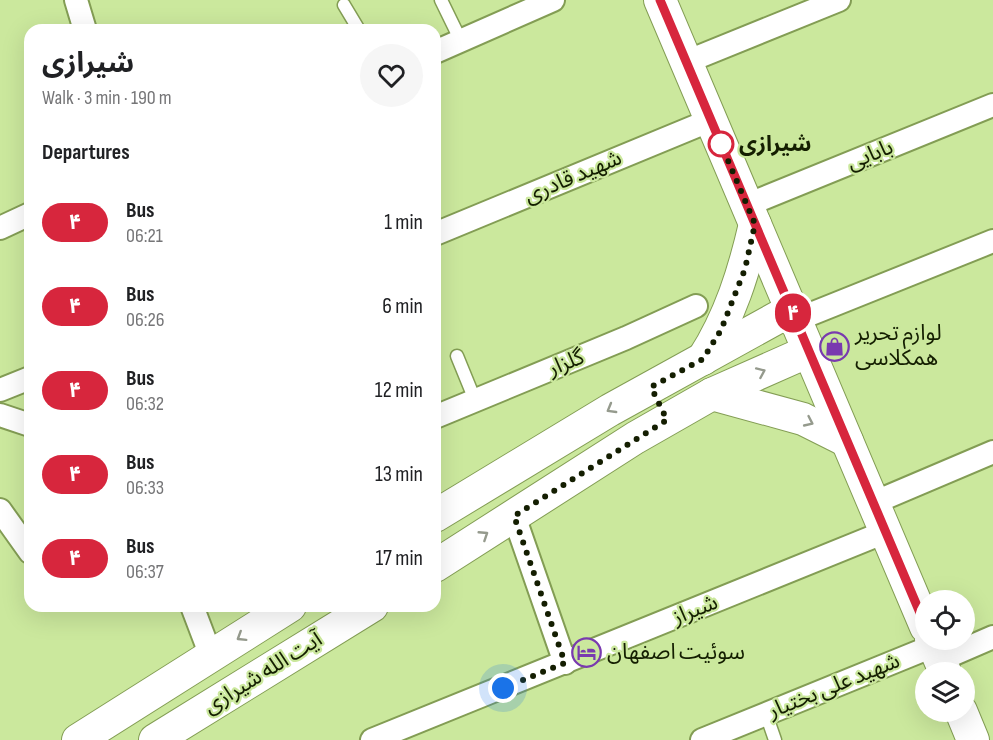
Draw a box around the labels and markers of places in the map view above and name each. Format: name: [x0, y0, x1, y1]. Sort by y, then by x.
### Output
marker: شیرازی: [708, 131, 734, 157]
place label: شیرازی: [739, 131, 811, 158]
place label: لوازم تحریر همکلاسی: [854, 320, 942, 372]
shop icon: لوازم تحریر همکلاسی: [818, 330, 850, 362]
hotel icon: سوئیت اصفهان: [570, 636, 602, 668]
place label: سوئیت اصفهان: [607, 639, 745, 666]

